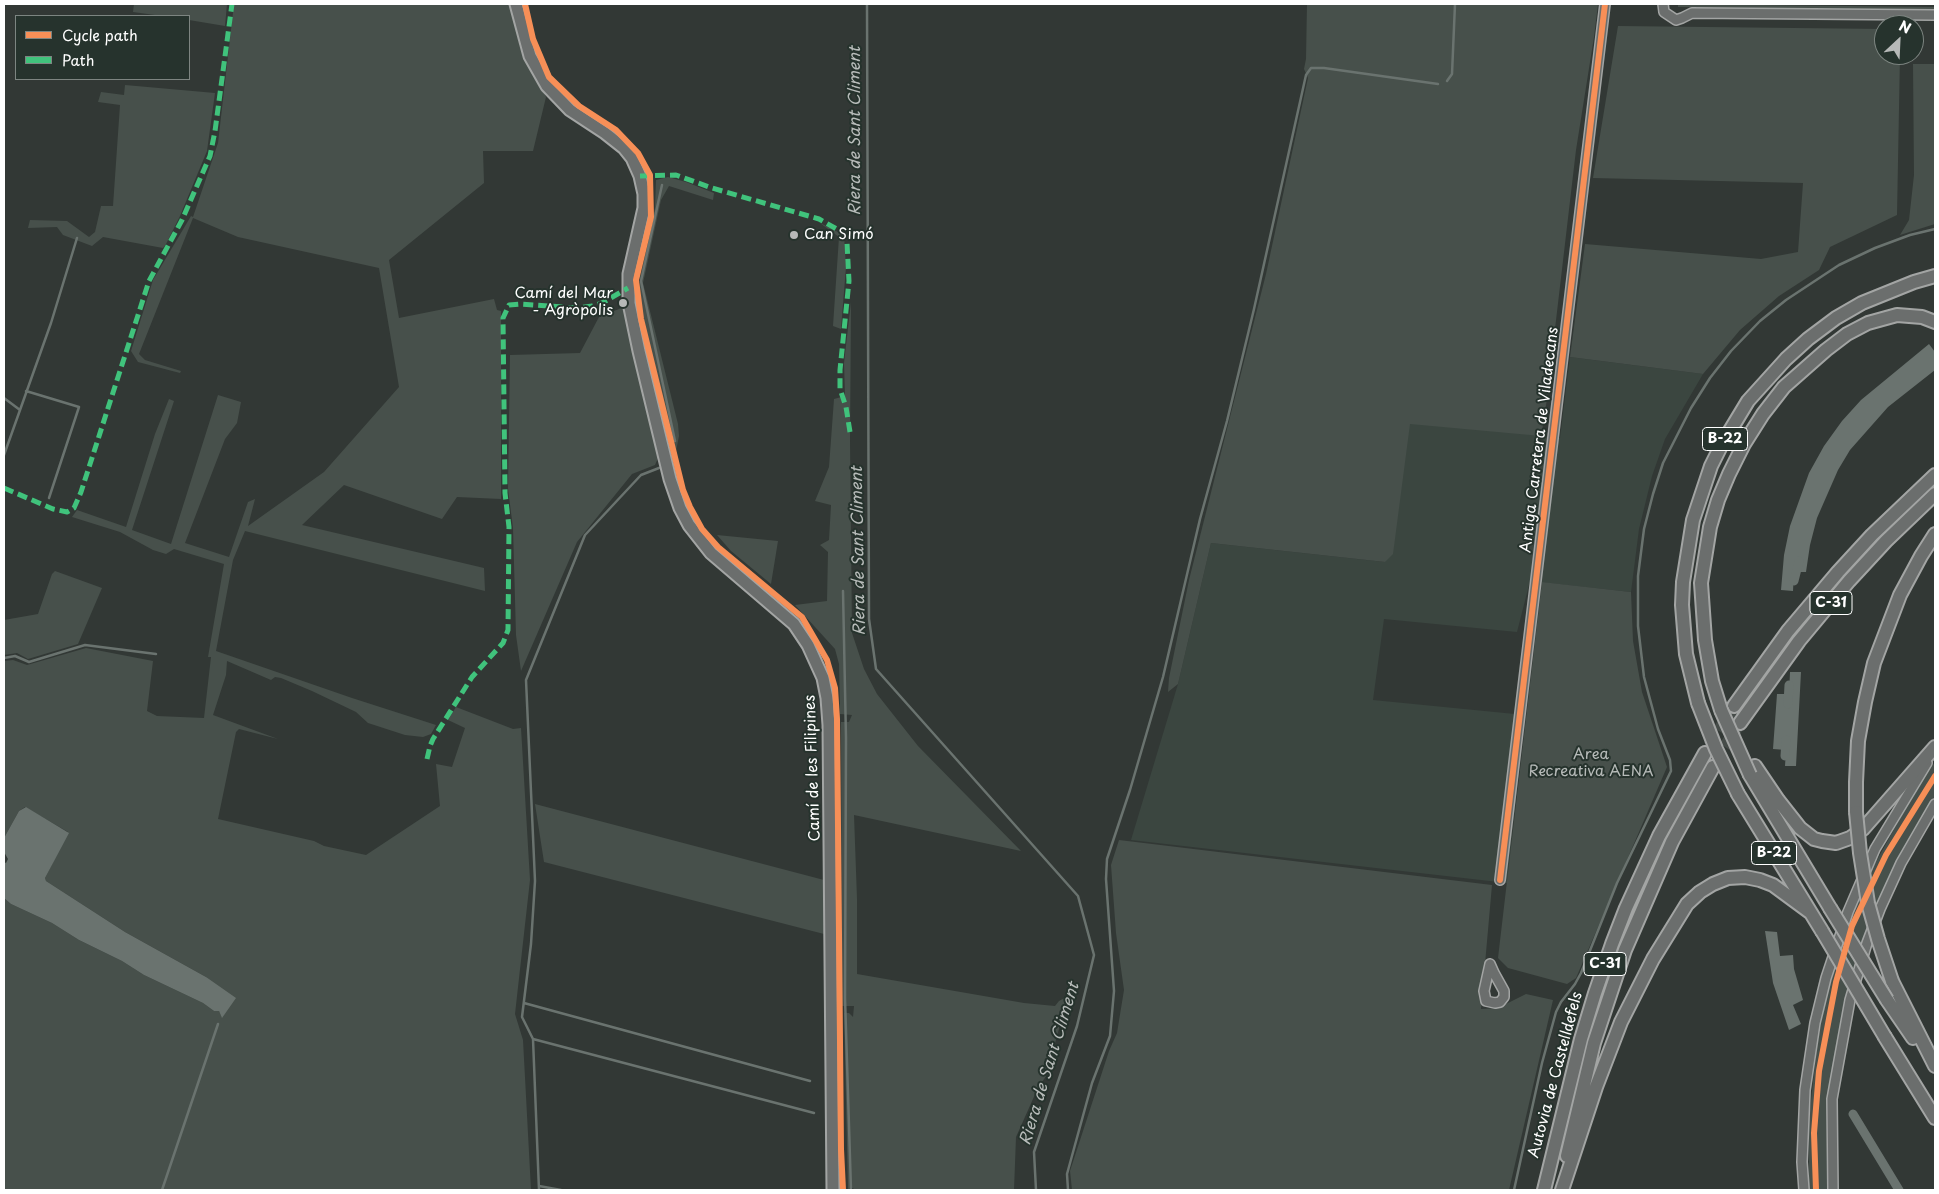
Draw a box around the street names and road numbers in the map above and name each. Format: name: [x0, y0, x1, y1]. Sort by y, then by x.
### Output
street label: Antiga Carretera de Viladecans: [1517, 326, 1563, 554]
road number: B-22: [1702, 428, 1748, 450]
road number: C-31: [1810, 592, 1852, 614]
street label: Camí de les Filipines: [801, 694, 825, 842]
road number: B-22: [1752, 841, 1796, 864]
road number: C-31: [1584, 952, 1626, 976]
street label: Autovia de Castelldefels: [1525, 990, 1587, 1160]

